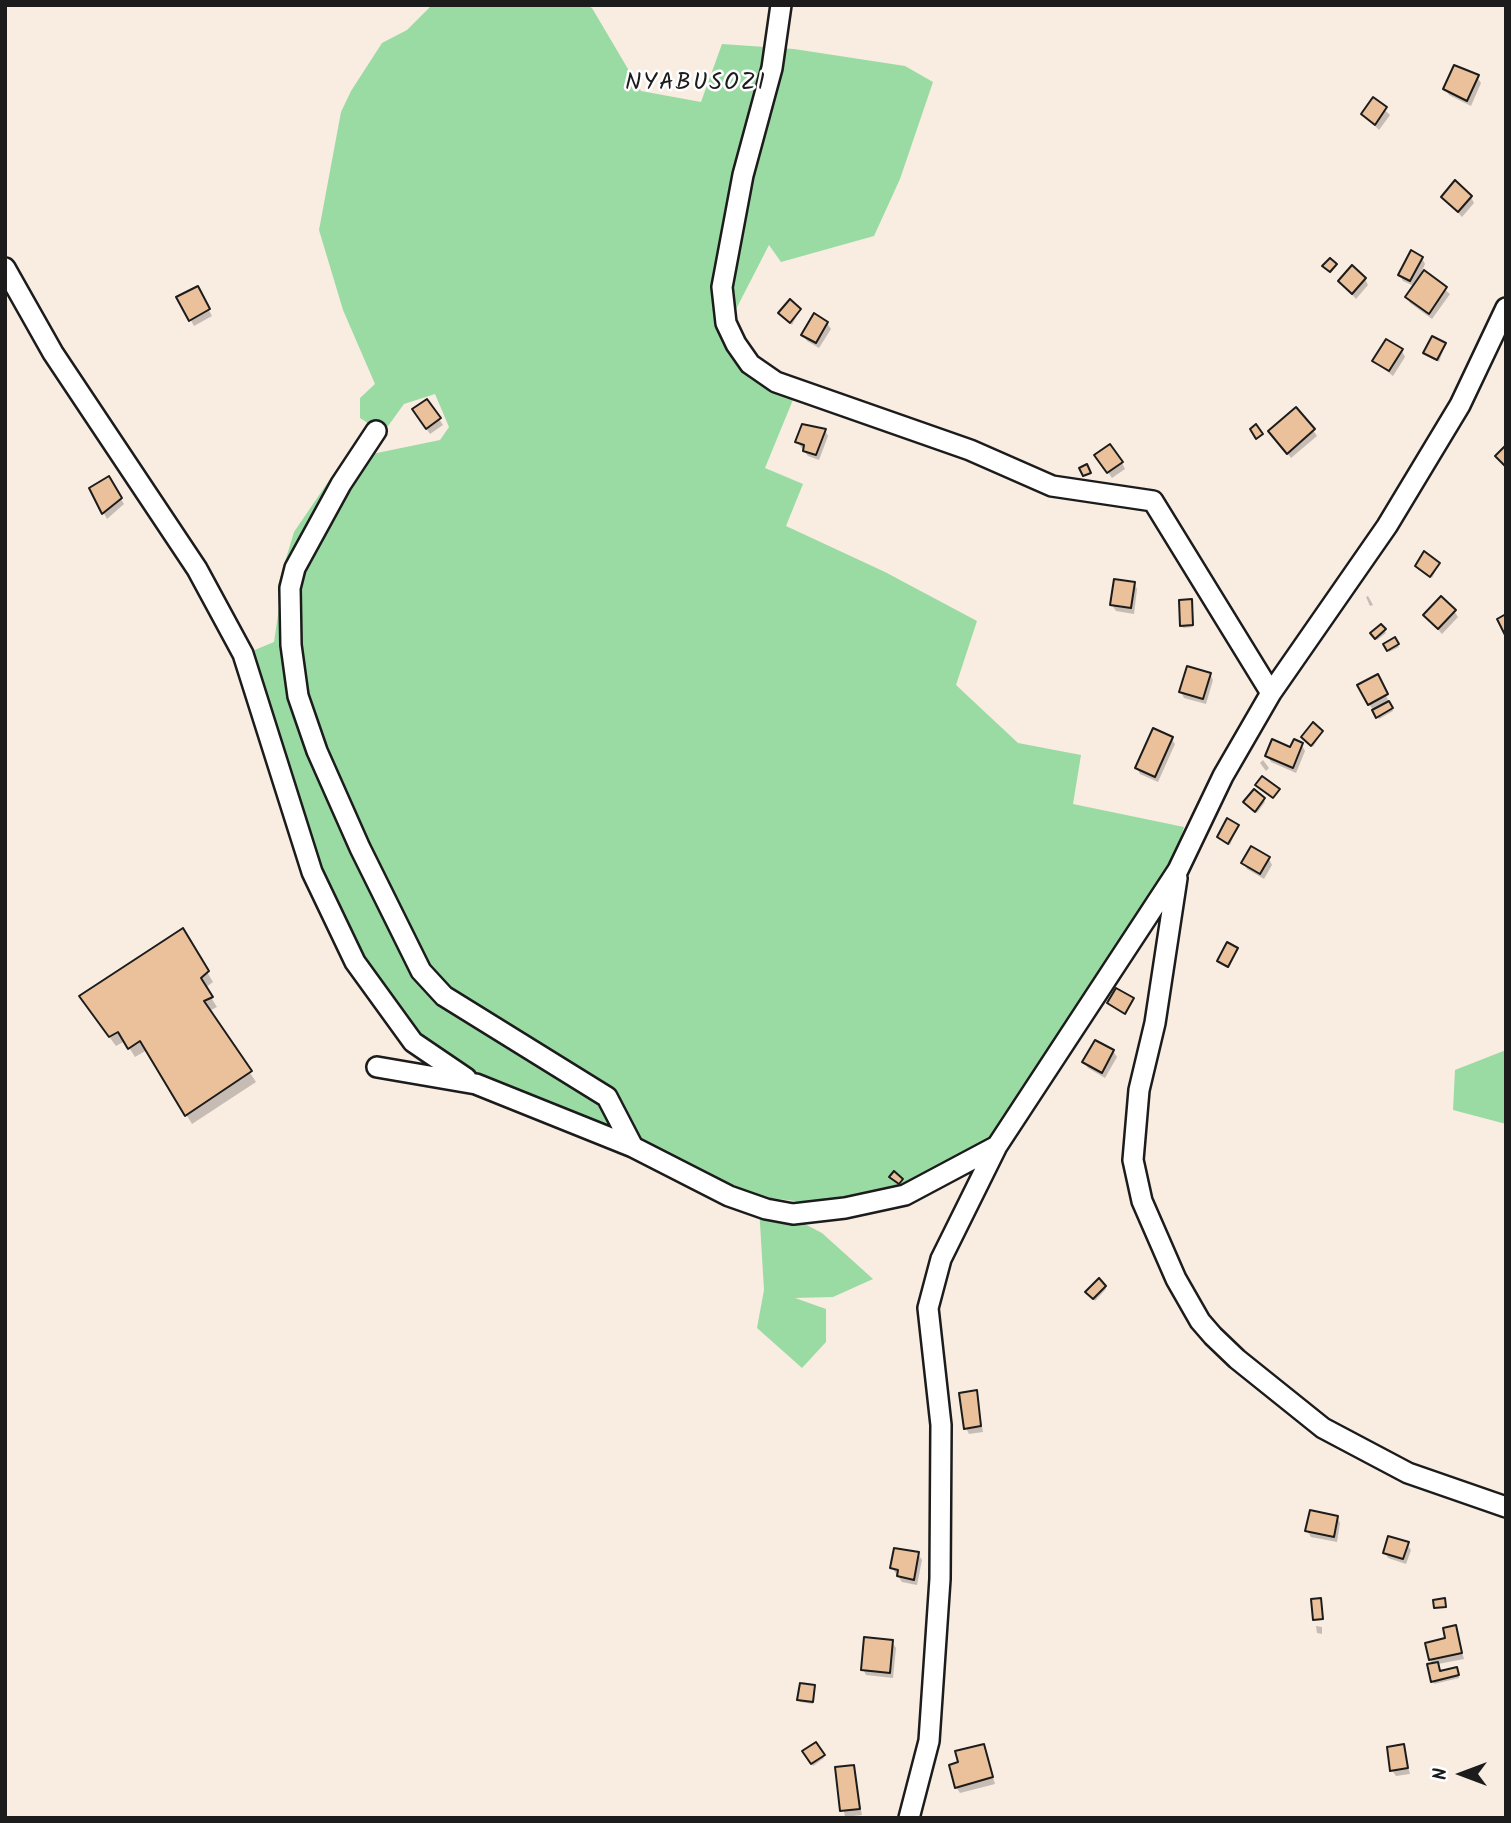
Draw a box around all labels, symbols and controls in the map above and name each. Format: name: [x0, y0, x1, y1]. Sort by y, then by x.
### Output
district label: NYABUSOZI: [626, 71, 766, 99]
north arrow: [1427, 1739, 1497, 1809]
text: N: [1426, 1768, 1456, 1780]

